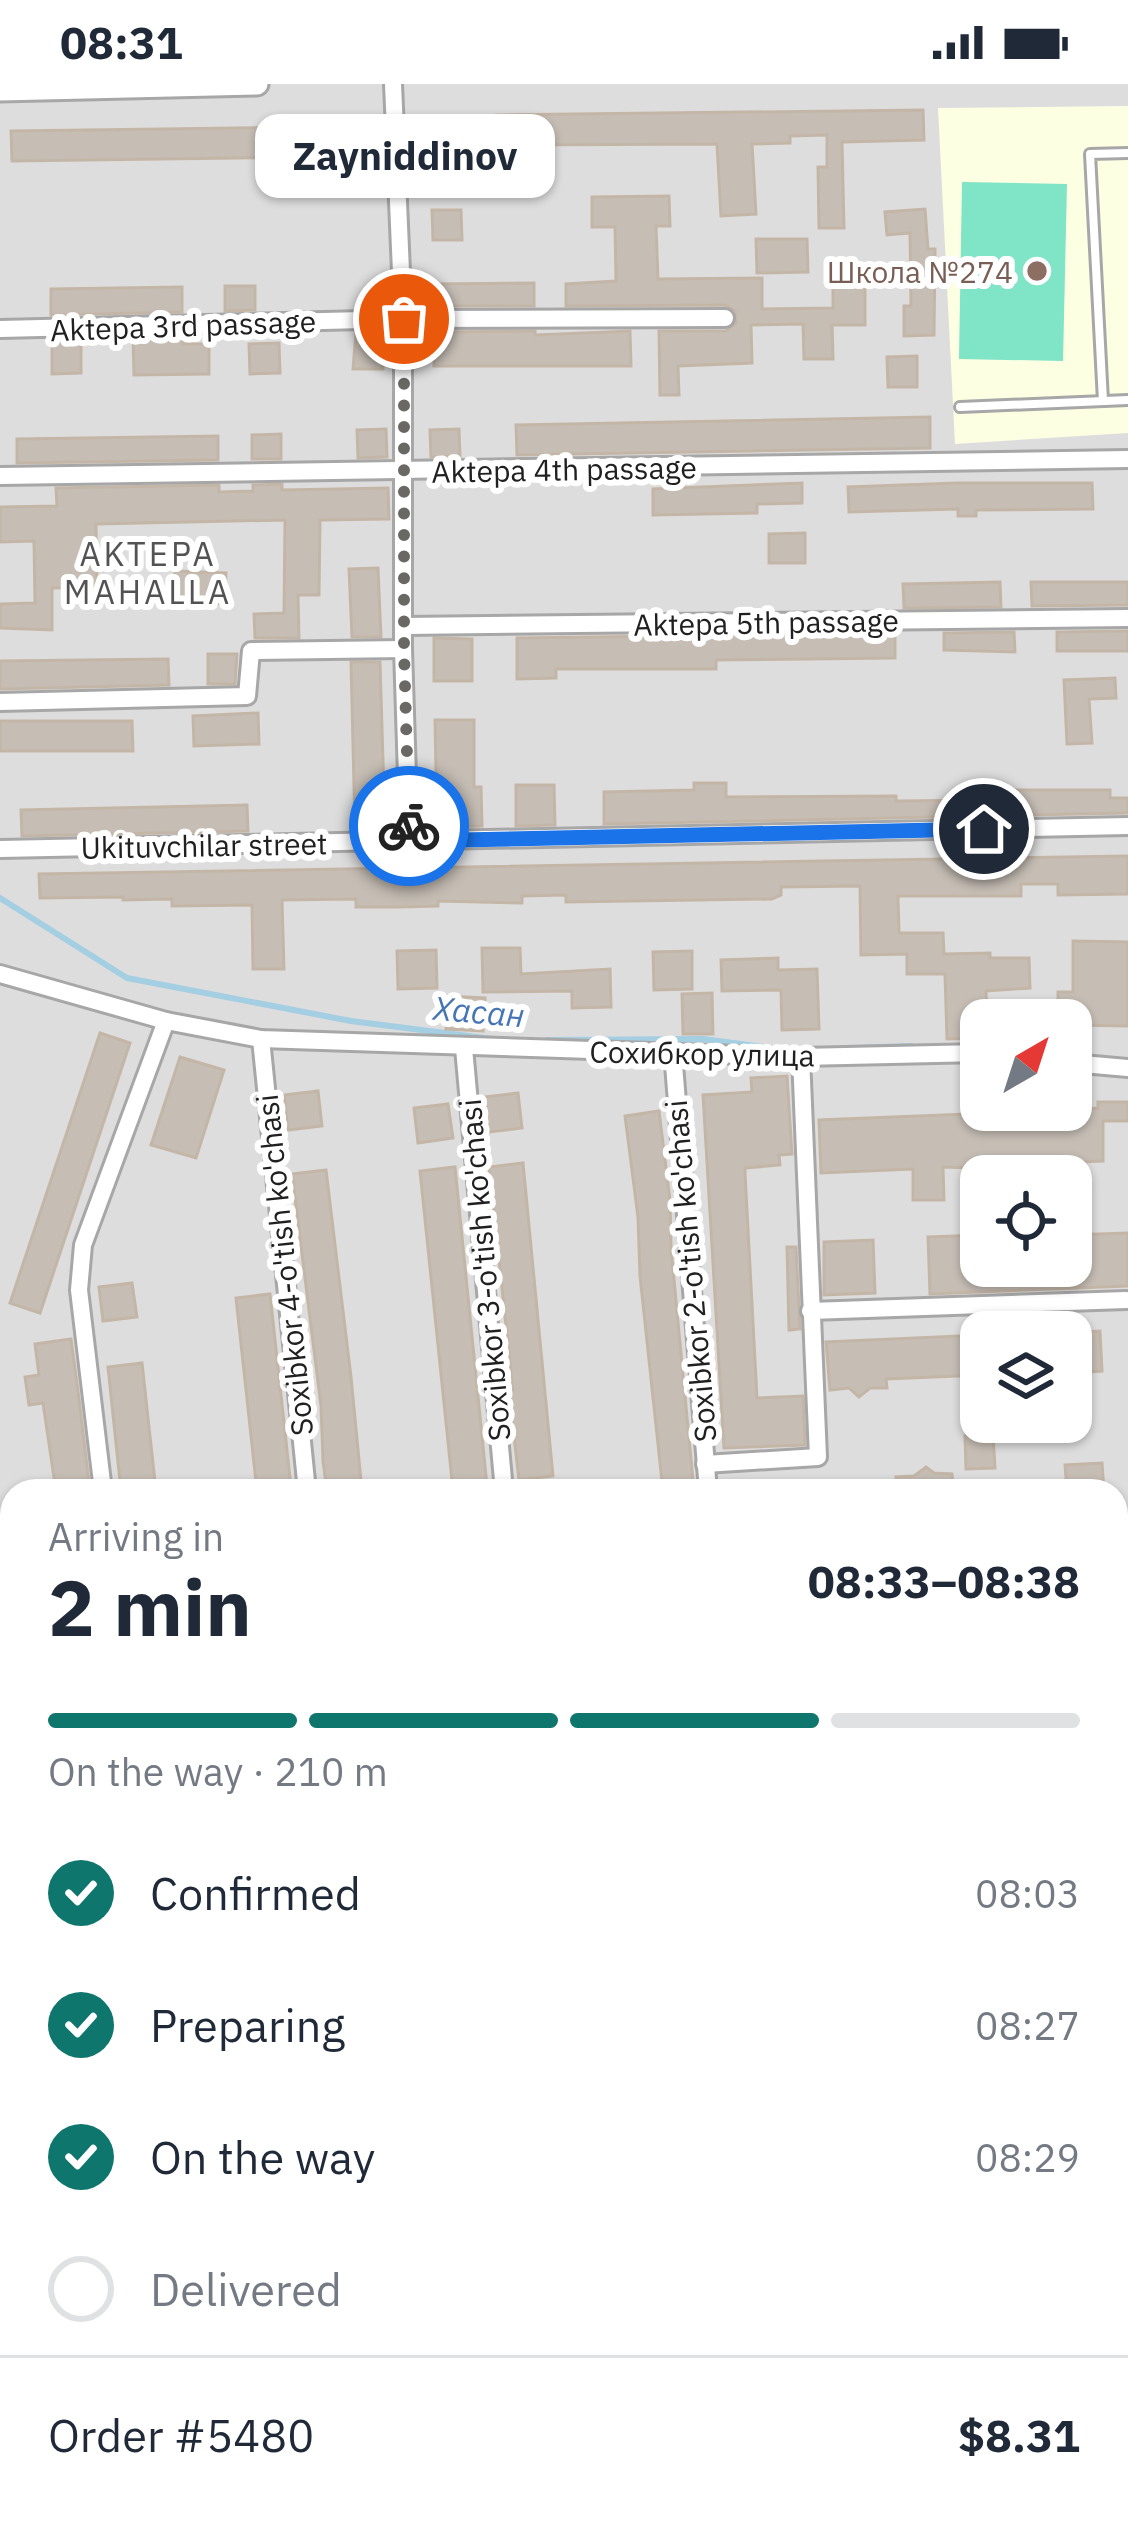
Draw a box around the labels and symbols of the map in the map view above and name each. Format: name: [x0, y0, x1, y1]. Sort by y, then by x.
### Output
callout: Zayniddinov: [254, 115, 554, 199]
place label: Школа №274: [827, 252, 1013, 291]
marker: Школа №274: [1024, 258, 1050, 284]
pin: [353, 268, 455, 370]
street label: Aktepa 3rd passage: [49, 301, 317, 349]
street label: Aktepa 4th passage: [431, 447, 697, 491]
district label: AKTEPA MAHALLA: [64, 532, 232, 613]
street label: Aktepa 5th passage: [633, 600, 899, 644]
courier: [349, 766, 469, 886]
pin: [933, 778, 1035, 880]
street label: Ukituvchilar street: [80, 823, 328, 867]
water label: Хасан: [431, 986, 526, 1036]
north arrow: [960, 999, 1092, 1131]
street label: Сохибкор улица: [589, 1032, 815, 1074]
street label: Soxibkor 4-o'tish ko'chasi: [247, 1092, 321, 1438]
street label: Soxibkor 3-o'tish ko'chasi: [450, 1097, 518, 1443]
street label: Soxibkor 2-o'tish ko'chasi: [656, 1098, 724, 1444]

